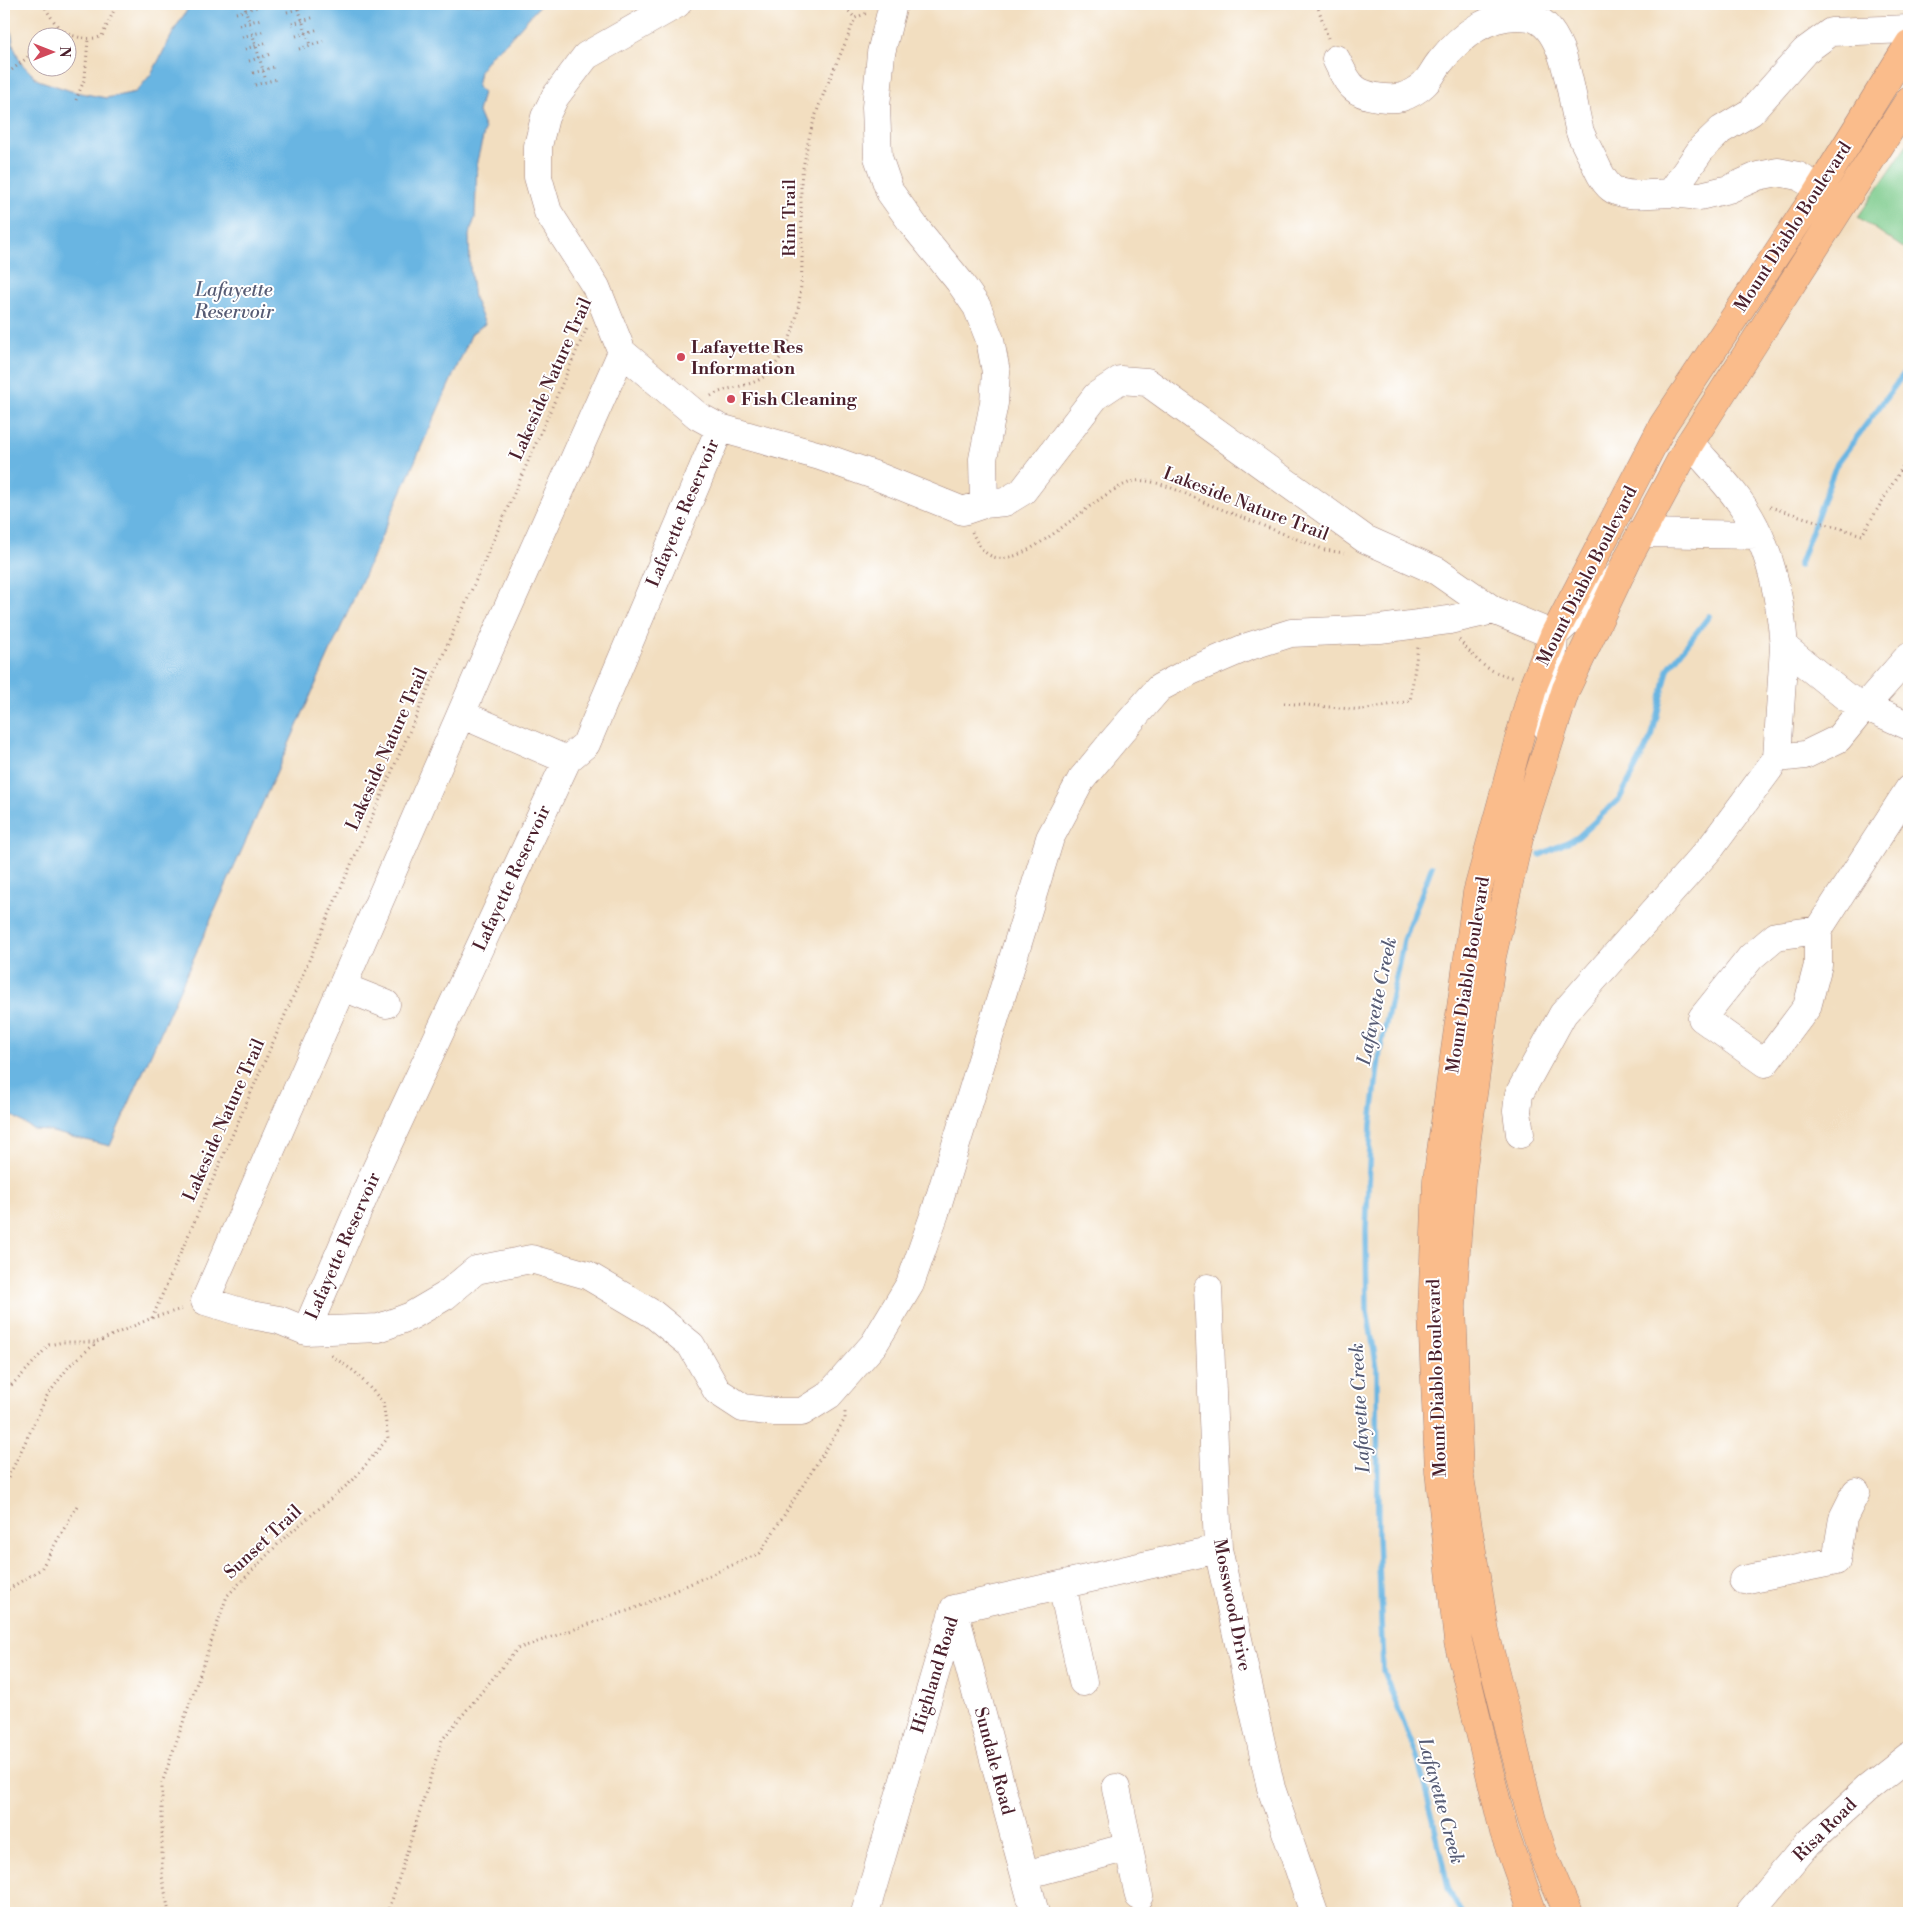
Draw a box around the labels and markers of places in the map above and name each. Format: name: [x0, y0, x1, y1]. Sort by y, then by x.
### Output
place label: Lafayette Res Information: [691, 336, 803, 380]
marker: Lafayette Res Information: [675, 351, 687, 363]
place label: Fish Cleaning: [741, 388, 858, 411]
marker: Fish Cleaning: [725, 393, 737, 405]

